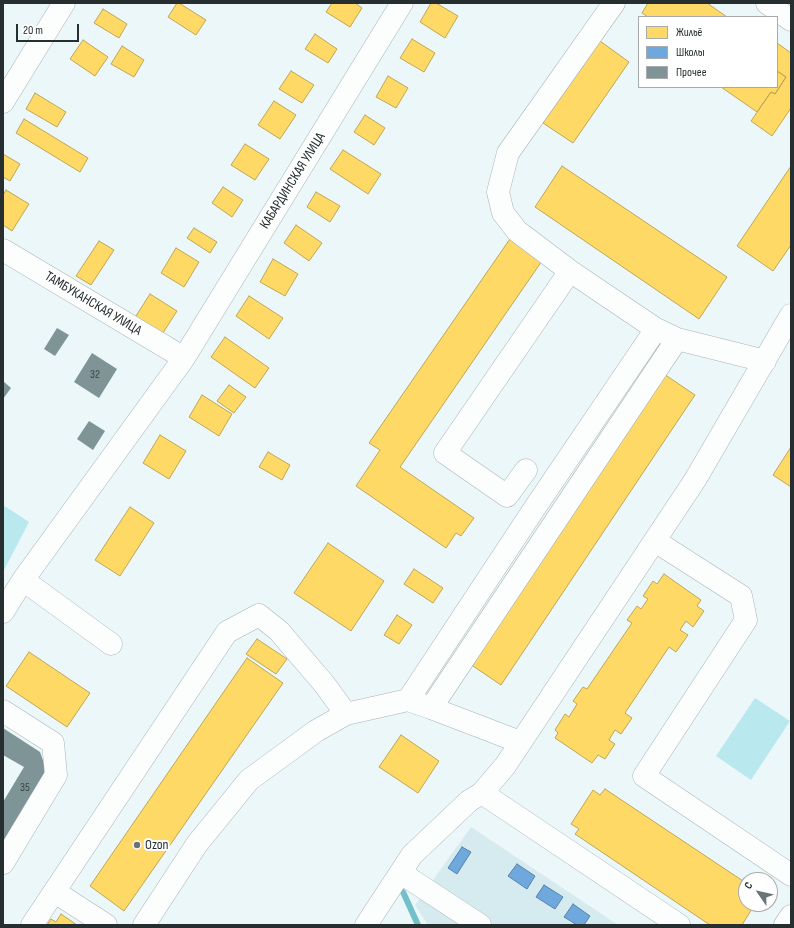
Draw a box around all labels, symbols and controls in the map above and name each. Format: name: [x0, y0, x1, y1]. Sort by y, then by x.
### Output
scale bar: [18, 16, 81, 42]
legend: [638, 16, 778, 88]
text: 20 m: [23, 23, 43, 38]
text: Жильё: [676, 25, 702, 40]
text: Школы: [676, 45, 705, 60]
text: Прочее: [676, 65, 707, 80]
street label: КАБАРДИНСКАЯ УЛИЦА: [257, 130, 329, 232]
street label: ТАМБУКАНСКАЯ УЛИЦА: [41, 268, 145, 340]
house number: 32: [90, 368, 100, 382]
house number: 35: [20, 781, 30, 795]
place label: Ozon: [145, 837, 169, 853]
marker: Ozon: [132, 840, 142, 850]
north arrow: [738, 872, 778, 912]
text: С: [741, 880, 755, 892]

